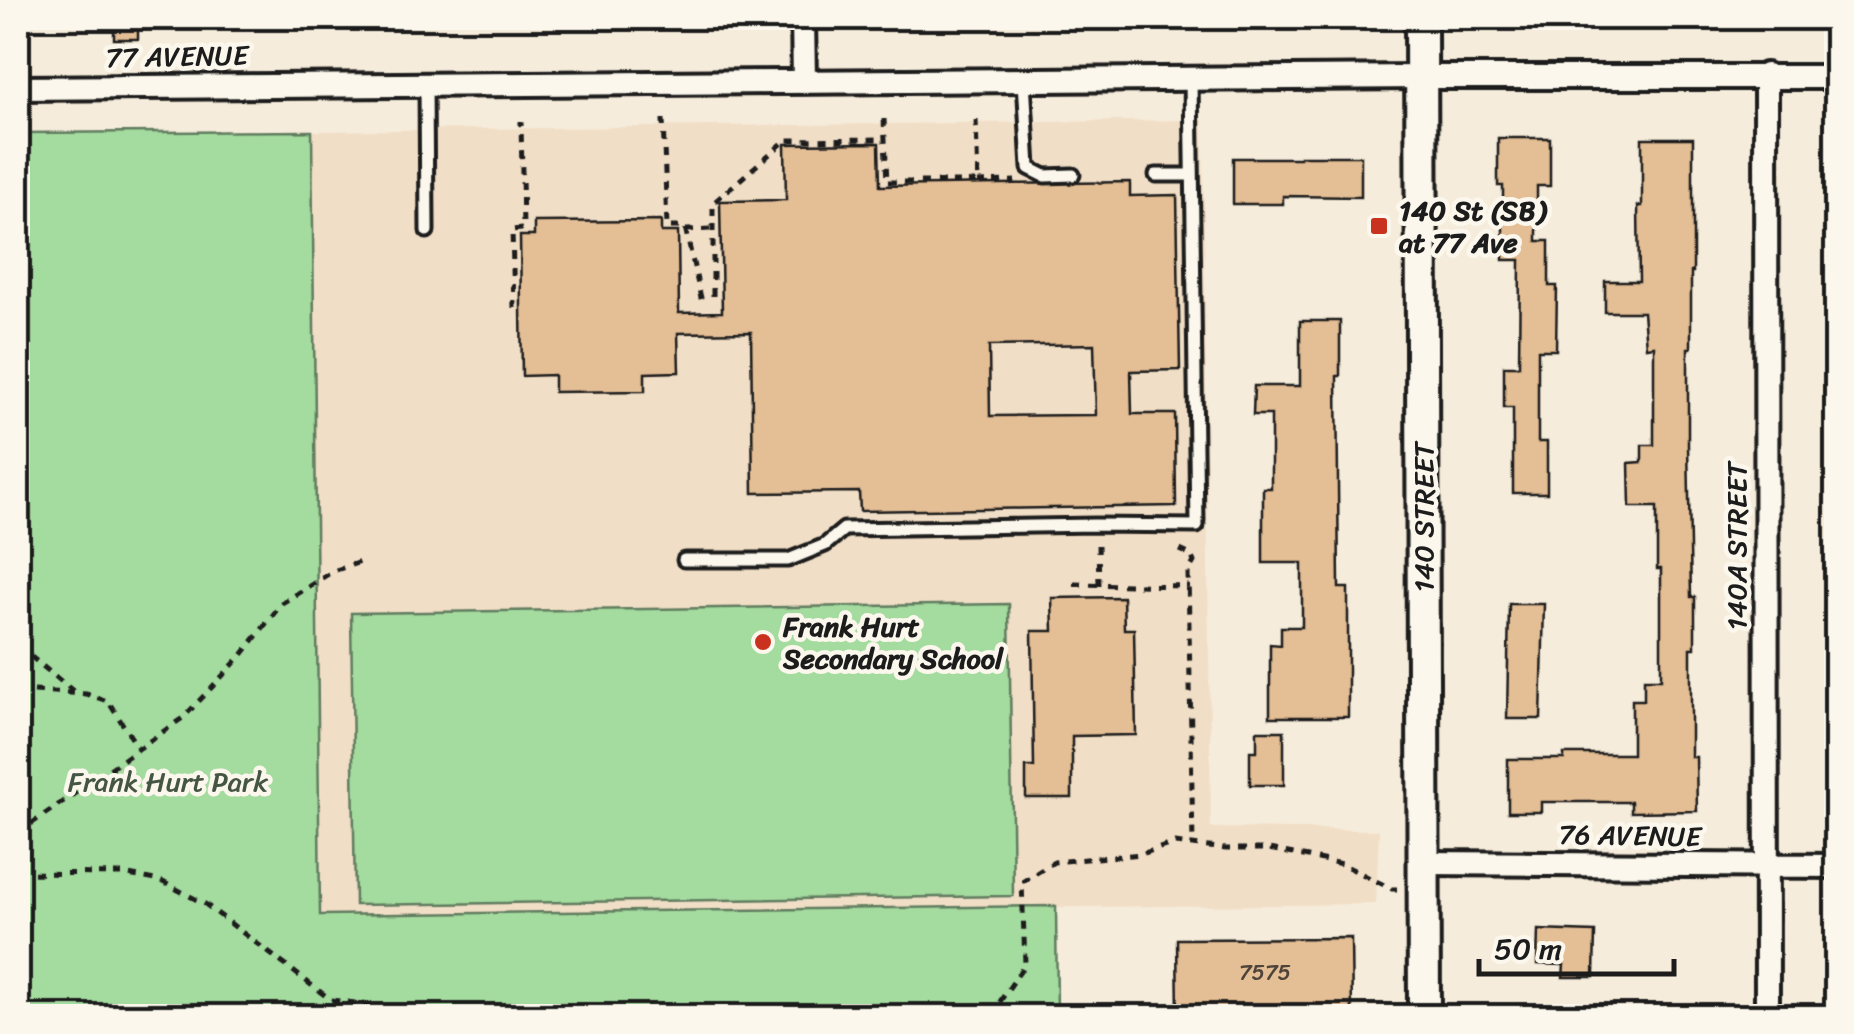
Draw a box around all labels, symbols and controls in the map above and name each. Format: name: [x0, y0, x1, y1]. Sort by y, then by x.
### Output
street label: 77 AVENUE: [105, 31, 250, 82]
place label: 140 St (SB) at 77 Ave: [1398, 186, 1548, 267]
marker: 140 St (SB) at 77 Ave: [1368, 215, 1390, 237]
street label: 140 STREET: [1399, 440, 1448, 592]
street label: 140A STREET: [1712, 460, 1761, 630]
place label: Frank Hurt Secondary School: [782, 602, 1004, 683]
marker: Frank Hurt Secondary School: [752, 631, 774, 653]
park label: Frank Hurt Park: [68, 757, 268, 806]
street label: 76 AVENUE: [1558, 810, 1703, 861]
scale bar: [1479, 914, 1674, 976]
text: 50 m: [1494, 922, 1562, 976]
house number: 7575: [1239, 953, 1291, 992]

